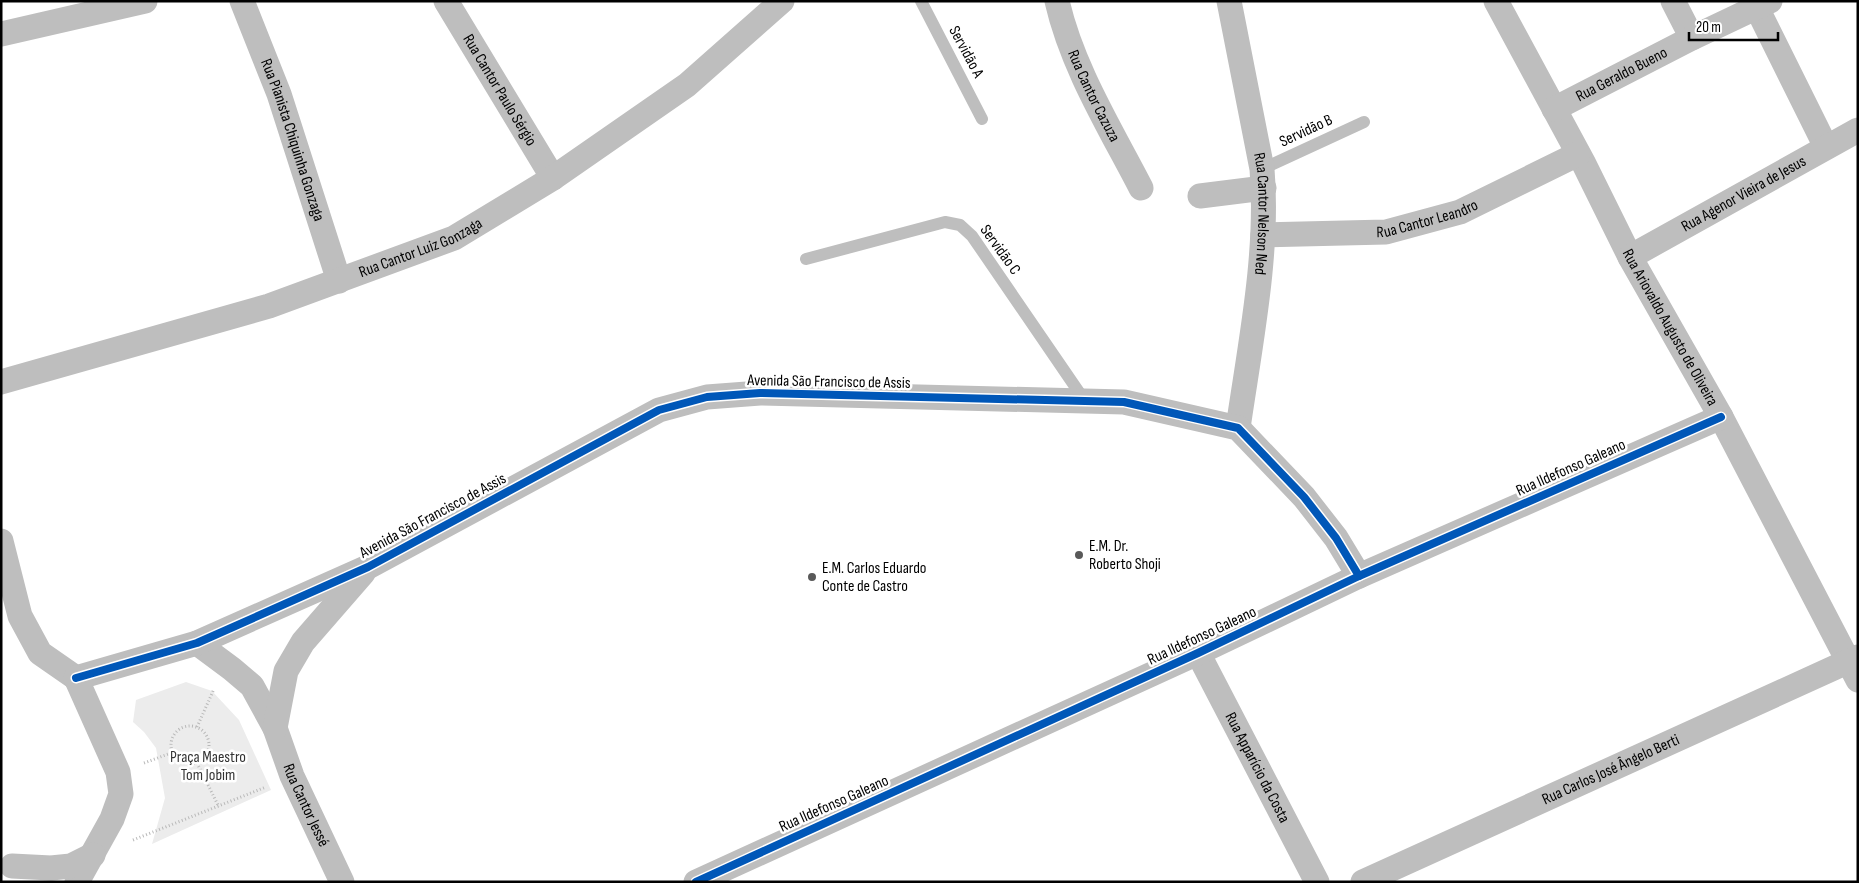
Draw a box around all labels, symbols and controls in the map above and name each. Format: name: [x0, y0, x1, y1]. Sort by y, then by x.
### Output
scale bar: [1689, 10, 1778, 42]
text: 20 m: [1696, 18, 1721, 37]
street label: Servidão A: [944, 23, 988, 81]
street label: Rua Cantor Paulo Sérgio: [459, 31, 541, 149]
street label: Rua Geraldo Bueno: [1573, 43, 1671, 106]
street label: Rua Cantor Cazuza: [1064, 47, 1124, 145]
street label: Rua Pianista Chiquinha Gonzaga: [256, 56, 329, 223]
street label: Servidão B: [1276, 110, 1336, 152]
street label: Rua Cantor Nelson Ned: [1249, 151, 1273, 276]
street label: Rua Agenor Vieira de Jesus: [1678, 151, 1809, 236]
street label: Rua Cantor Leandro: [1376, 195, 1481, 242]
street label: Rua Cantor Luiz Gonzaga: [356, 214, 486, 282]
street label: Servidão C: [976, 221, 1025, 279]
street label: Rua Ariovaldo Augusto de Oliveira: [1618, 246, 1722, 409]
street label: Avenida São Francisco de Assis: [746, 371, 911, 393]
street label: Rua Ildefonso Galeano: [1513, 435, 1629, 501]
street label: Avenida São Francisco de Assis: [356, 469, 510, 563]
place label: E.M. Dr. Roberto Shoji: [1089, 537, 1161, 574]
marker: E.M. Dr. Roberto Shoji: [1073, 549, 1085, 561]
place label: E.M. Carlos Eduardo Conte de Castro: [822, 559, 927, 596]
marker: E.M. Carlos Eduardo Conte de Castro: [806, 571, 818, 583]
street label: Rua Ildefonso Galeano: [1145, 602, 1259, 670]
street label: Rua Apparício da Costa: [1221, 709, 1294, 826]
street label: Rua Carlos José Ângelo Berti: [1539, 730, 1682, 809]
park label: Praça Maestro Tom Jobim: [170, 748, 246, 785]
street label: Rua Cantor Jessé: [279, 761, 333, 850]
street label: Rua Ildefonso Galeano: [776, 771, 892, 837]

